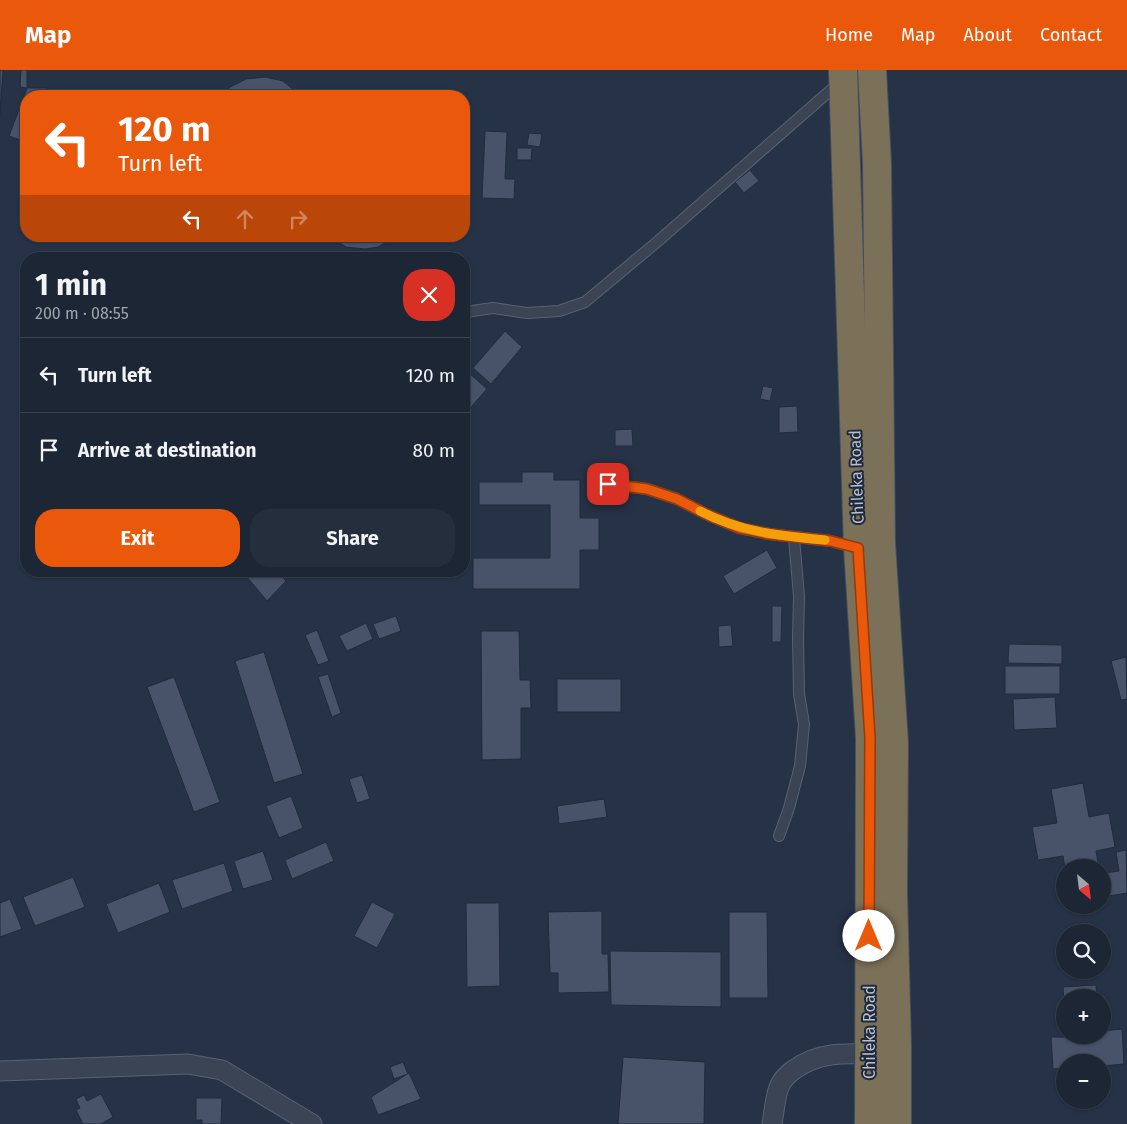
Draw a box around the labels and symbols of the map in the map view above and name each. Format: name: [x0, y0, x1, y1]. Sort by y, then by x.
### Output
street label: Chileka Road: [845, 430, 868, 524]
pin: [587, 463, 629, 505]
north arrow: [1056, 859, 1111, 914]
position arrow: [842, 909, 894, 961]
street label: Chileka Road: [860, 985, 879, 1079]

